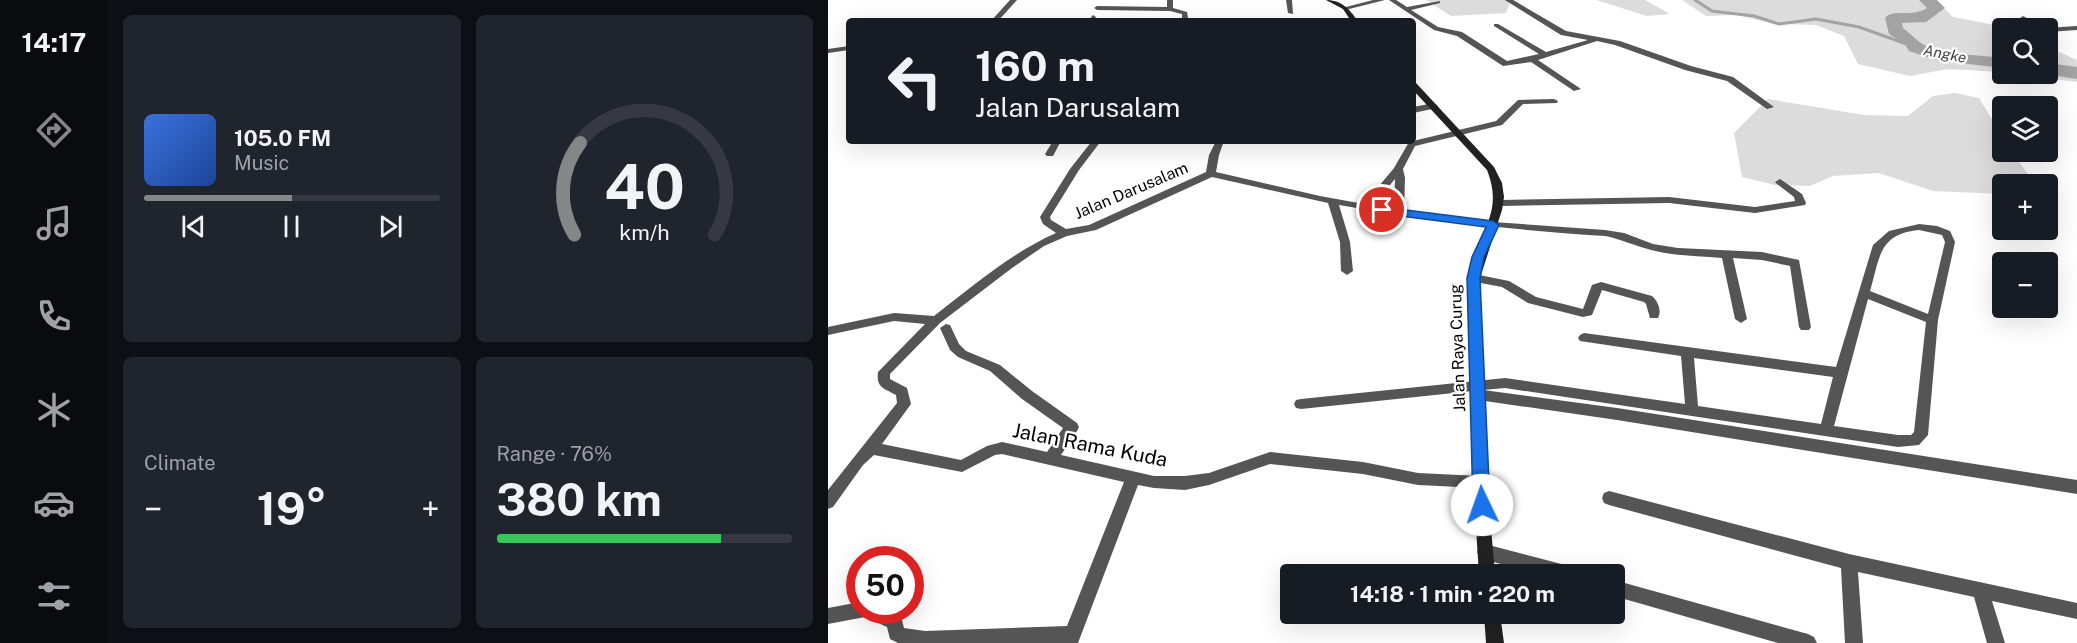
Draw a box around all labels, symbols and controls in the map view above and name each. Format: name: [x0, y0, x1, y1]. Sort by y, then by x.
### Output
map controls: [1992, 18, 2058, 318]
button: search: [1992, 18, 2058, 84]
text: 14:17: [21, 26, 87, 58]
text: 160 m: [975, 41, 1095, 90]
water label: Angke: [1922, 41, 1968, 66]
icon: left: [876, 42, 954, 120]
text: Jalan Darusalam: [975, 91, 1180, 123]
button: layers: [1992, 96, 2058, 162]
icon: directions: [33, 109, 75, 151]
text: 105.0 FM: [234, 125, 331, 151]
text: Music: [234, 151, 289, 175]
text: 40: [604, 151, 685, 224]
street label: Jalan Darusalam: [1071, 158, 1191, 223]
button: +: [1992, 174, 2058, 240]
pin: [1356, 184, 1407, 235]
icon: arrive: [1365, 193, 1398, 226]
icon: music: [33, 202, 75, 244]
icon: previous: [177, 210, 210, 243]
icon: pause: [275, 210, 308, 243]
icon: next: [374, 210, 407, 243]
text: km/h: [619, 221, 669, 246]
button: −: [1992, 252, 2058, 318]
street label: Jalan Raya Curug: [1446, 284, 1469, 412]
icon: phone: [33, 295, 75, 337]
icon: climate: [33, 389, 75, 431]
street label: Jalan Rama Kuda: [1010, 418, 1170, 472]
text: Range · 76%: [497, 442, 612, 466]
text: Climate: [144, 451, 216, 475]
text: 380 km: [497, 473, 662, 526]
position arrow: [1450, 473, 1514, 537]
icon: car: [33, 482, 75, 524]
text: 19°: [257, 482, 327, 535]
text: −: [144, 490, 162, 528]
text: +: [421, 490, 440, 528]
speed limit sign: 50: [846, 546, 924, 624]
icon: filters: [33, 575, 75, 617]
text: 14:18 · 1 min · 220 m: [1350, 581, 1555, 607]

